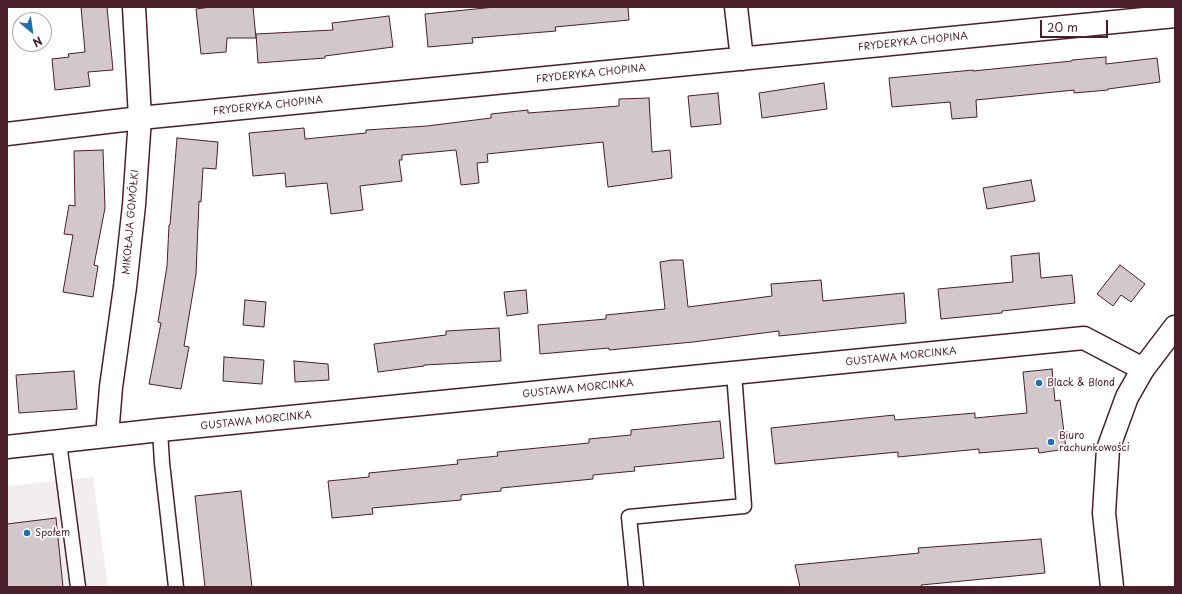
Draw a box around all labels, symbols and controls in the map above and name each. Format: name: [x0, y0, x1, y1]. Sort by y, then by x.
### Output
north arrow: [12, 12, 52, 52]
scale bar: [1042, 12, 1110, 38]
text: 20 m: [1047, 18, 1078, 36]
street label: FRYDERYKA CHOPINA: [857, 30, 969, 54]
text: N: [30, 33, 46, 52]
street label: FRYDERYKA CHOPINA: [535, 62, 647, 86]
street label: FRYDERYKA CHOPINA: [212, 94, 324, 118]
street label: MIKOŁAJA GOMÓŁKI: [120, 169, 142, 275]
street label: GUSTAWA MORCINKA: [845, 345, 957, 369]
street label: GUSTAWA MORCINKA: [522, 377, 634, 401]
place label: Black & Blond: [1047, 377, 1115, 389]
marker: Black & Blond: [1034, 378, 1044, 388]
street label: GUSTAWA MORCINKA: [200, 409, 312, 433]
place label: Biuro rachunkowości: [1059, 430, 1129, 454]
marker: Biuro rachunkowości: [1046, 437, 1056, 447]
place label: Społem: [35, 527, 70, 539]
marker: Społem: [22, 528, 32, 538]

